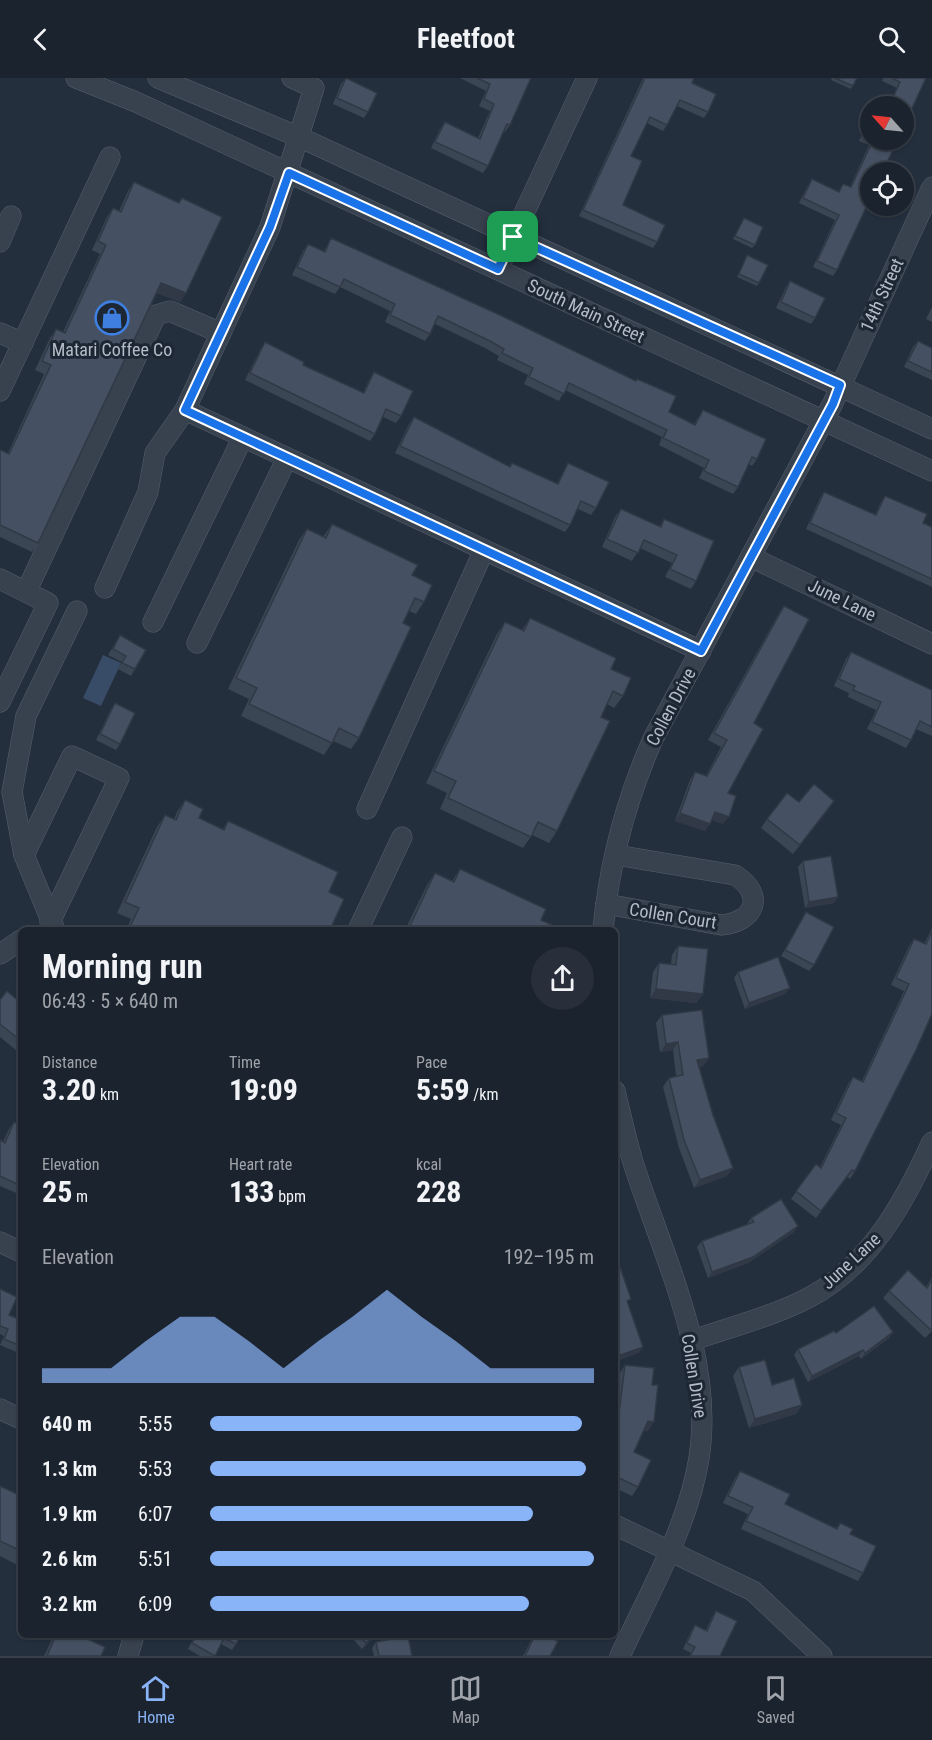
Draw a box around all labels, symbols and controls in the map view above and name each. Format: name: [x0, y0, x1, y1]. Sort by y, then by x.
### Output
icon: back: [24, 23, 57, 56]
text: Fleetfoot: [417, 23, 515, 55]
icon: search: [875, 23, 908, 56]
north arrow: [860, 96, 914, 150]
map controls: [860, 96, 914, 216]
button: locate: [860, 162, 914, 216]
pin: [487, 211, 538, 262]
icon: arrive: [496, 220, 529, 253]
street label: 14th Street: [856, 255, 908, 335]
street label: South Main Street: [524, 274, 648, 347]
shop icon: Matari Coffee Co: [94, 300, 130, 336]
place label: Matari Coffee Co: [52, 339, 172, 360]
street label: June Lane: [805, 574, 880, 625]
street label: Collen Drive: [641, 664, 700, 749]
street label: Collen Court: [628, 898, 718, 933]
text: Morning run: [42, 947, 203, 986]
button: share: [531, 947, 594, 1010]
text: 06:43 · 5 × 640 m: [42, 989, 178, 1013]
text: Distance: [42, 1053, 97, 1072]
text: Time: [229, 1053, 261, 1072]
text: Pace: [416, 1053, 447, 1072]
text: 3.20: [42, 1072, 96, 1107]
text: 19:09: [229, 1072, 298, 1107]
text: 5:59: [416, 1072, 470, 1107]
text: km: [96, 1085, 119, 1104]
text: /km: [470, 1085, 499, 1104]
text: Elevation: [42, 1155, 100, 1174]
text: Heart rate: [229, 1155, 292, 1174]
text: kcal: [416, 1155, 442, 1174]
text: 25: [42, 1174, 72, 1209]
text: 133: [229, 1174, 274, 1209]
text: 228: [416, 1174, 461, 1209]
text: m: [72, 1187, 88, 1206]
text: bpm: [274, 1187, 306, 1206]
street label: June Lane: [817, 1228, 885, 1293]
text: Elevation: [42, 1245, 114, 1269]
text: 192–195 m: [504, 1245, 594, 1269]
street label: Collen Drive: [677, 1332, 711, 1419]
text: 640 m: [42, 1412, 92, 1436]
text: 5:55: [138, 1412, 172, 1436]
text: 1.3 km: [42, 1457, 97, 1481]
text: 5:53: [138, 1457, 172, 1481]
text: 1.9 km: [42, 1502, 97, 1526]
text: 6:07: [138, 1502, 172, 1526]
text: 2.6 km: [42, 1547, 97, 1571]
text: 5:51: [138, 1547, 172, 1571]
text: 3.2 km: [42, 1592, 97, 1616]
text: 6:09: [138, 1592, 172, 1616]
tab: Home: [137, 1672, 175, 1727]
tab: Map: [449, 1672, 482, 1727]
tab: Saved: [757, 1672, 795, 1727]

